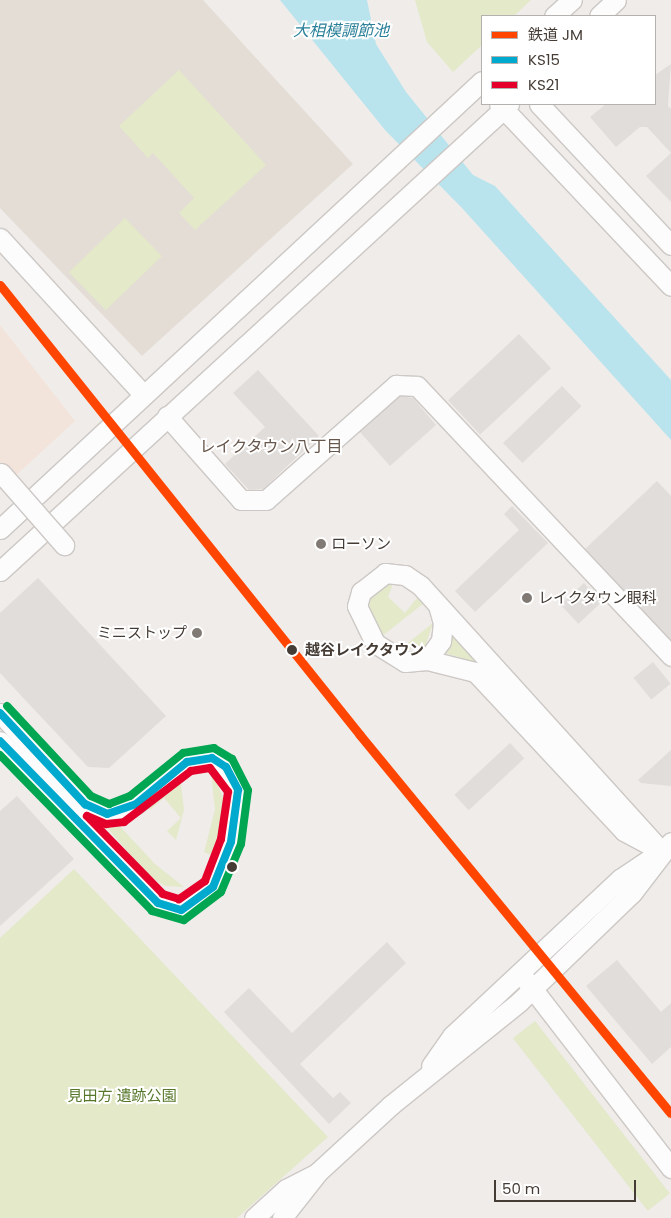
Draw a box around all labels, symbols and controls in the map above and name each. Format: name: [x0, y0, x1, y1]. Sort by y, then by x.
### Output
legend: [481, 15, 656, 105]
water label: 大相模調節池: [293, 21, 389, 41]
text: 鉄道 JM: [528, 24, 583, 45]
text: KS15: [528, 49, 560, 70]
text: KS21: [528, 74, 559, 95]
district label: レイクタウン八丁目: [199, 437, 343, 457]
place label: ローソン: [331, 535, 391, 553]
marker: ローソン: [315, 538, 327, 550]
place label: レイクタウン眼科: [538, 589, 658, 607]
marker: レイクタウン眼科: [520, 591, 534, 605]
place label: ミニストップ: [97, 624, 187, 642]
marker: ミニストップ: [191, 627, 203, 639]
marker: 越谷レイクタウン: [283, 641, 301, 659]
place label: 越谷レイクタウン: [305, 641, 425, 659]
unlabelled marker: [227, 862, 237, 872]
park label: 見田方 遺跡公園: [67, 1087, 177, 1105]
scale bar: [496, 1170, 638, 1202]
text: 50 m: [502, 1178, 540, 1199]

